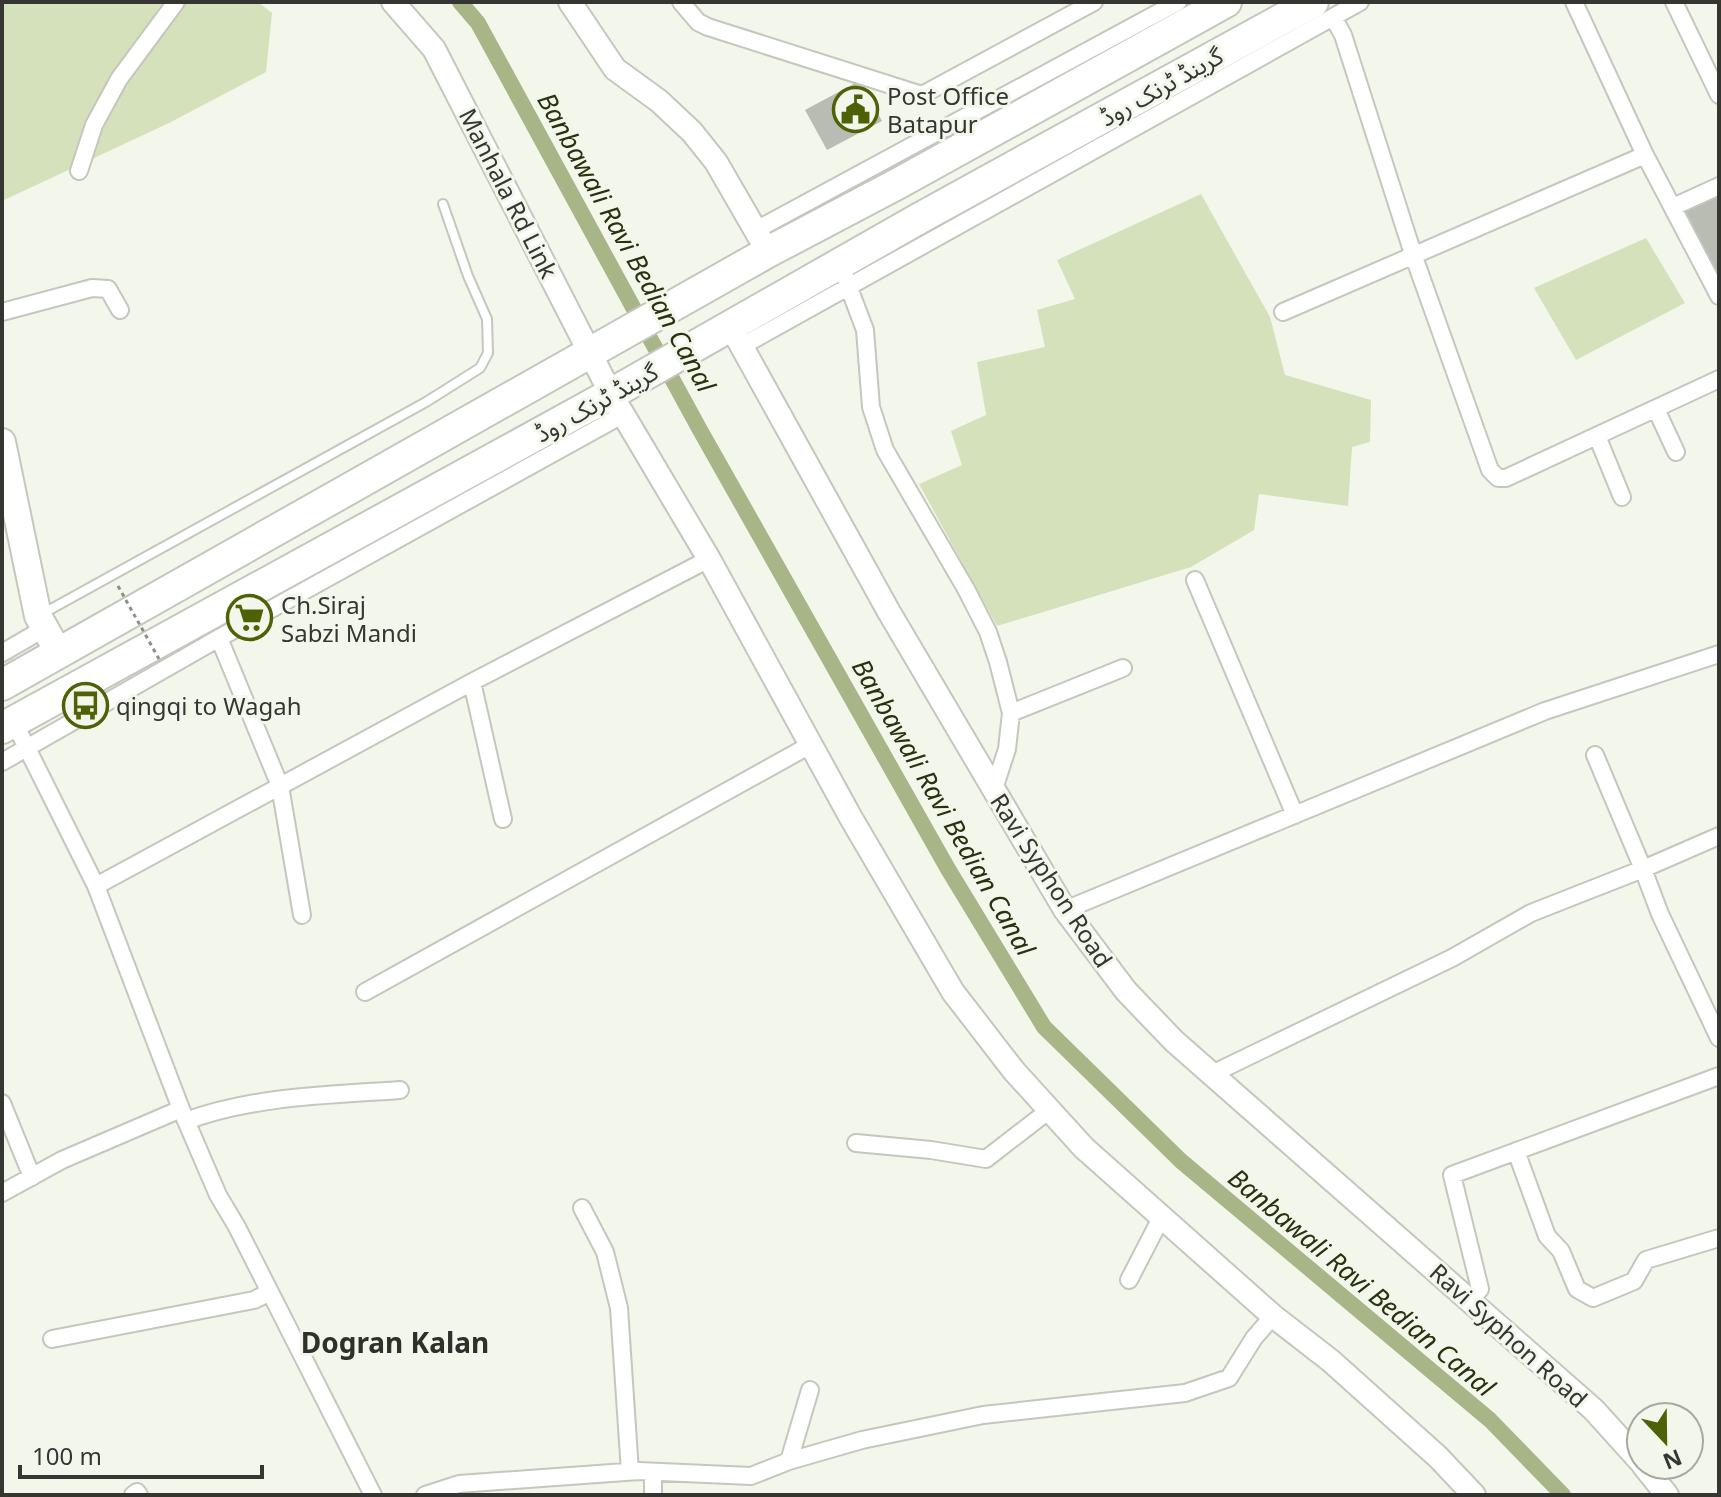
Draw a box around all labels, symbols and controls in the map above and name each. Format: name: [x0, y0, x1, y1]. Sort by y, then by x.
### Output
street label: گرینڈ ٹرنک روڈ: [1093, 38, 1229, 133]
place label: Post Office Batapur: [887, 79, 1009, 140]
public building icon: Post Office Batapur: [832, 85, 880, 133]
water label: Banbawali Ravi Bedian Canal: [529, 86, 725, 400]
street label: Manhala Rd Link: [452, 102, 566, 284]
street label: گرینڈ ٹرنک روڈ: [528, 354, 664, 449]
place label: Ch.Siraj Sabzi Mandi: [281, 588, 417, 649]
supermarket icon: Ch.Siraj Sabzi Mandi: [226, 594, 274, 642]
water label: Banbawali Ravi Bedian Canal: [844, 652, 1045, 963]
bus stop icon: qingqi to Wagah: [61, 681, 109, 729]
place label: qingqi to Wagah: [116, 689, 302, 722]
street label: Ravi Syphon Road: [983, 787, 1121, 973]
water label: Banbawali Ravi Bedian Canal: [1221, 1160, 1504, 1405]
street label: Ravi Syphon Road: [1423, 1255, 1595, 1415]
district label: Dogran Kalan: [301, 1323, 489, 1361]
north arrow: [1625, 1401, 1705, 1481]
scale bar: [20, 1429, 262, 1479]
text: 100 m: [32, 1439, 102, 1472]
text: N: [1659, 1443, 1687, 1478]

